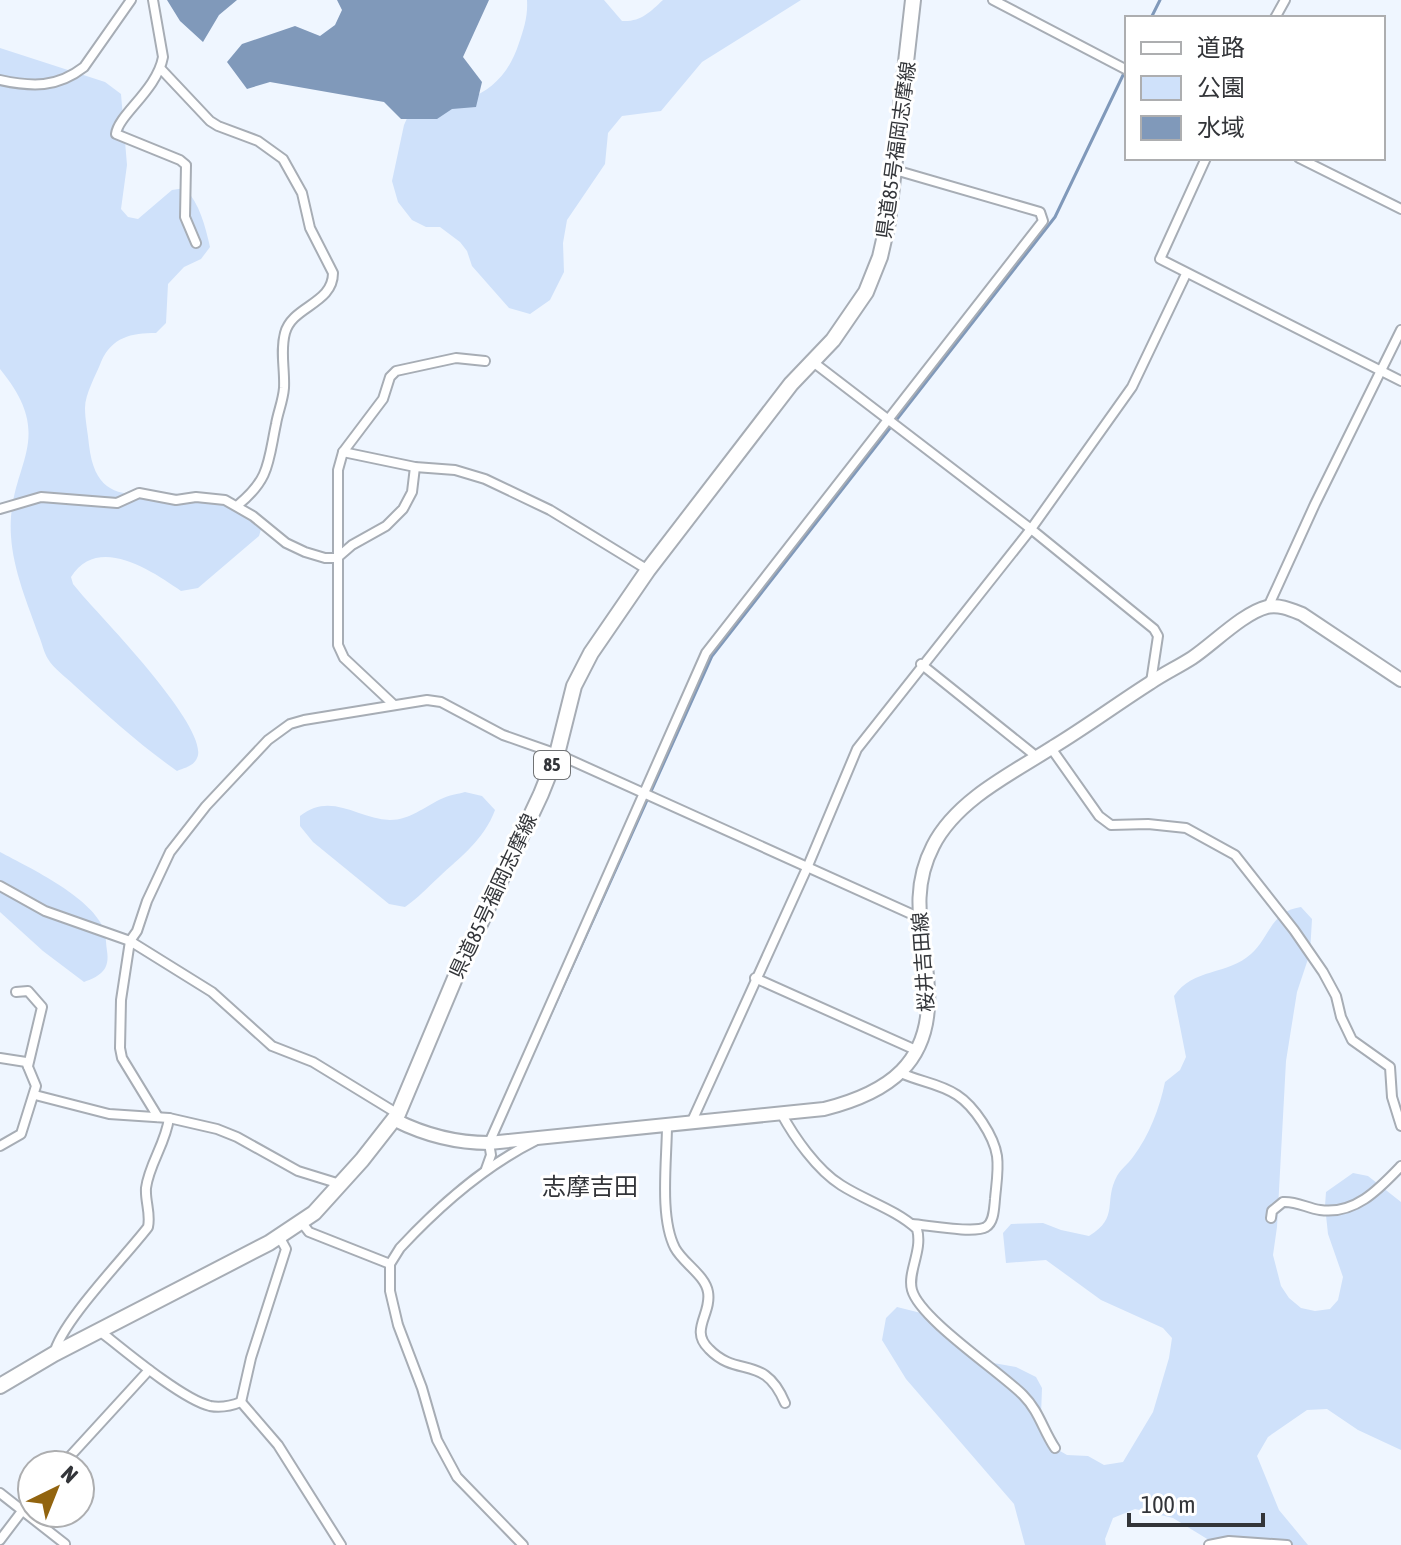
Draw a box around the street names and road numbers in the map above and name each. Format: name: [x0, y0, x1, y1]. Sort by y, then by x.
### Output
street label: 県道85号福岡志摩線: [872, 60, 919, 240]
road number: 85: [534, 751, 570, 779]
street label: 県道85号福岡志摩線: [444, 810, 541, 982]
street label: 桜井吉田線: [908, 911, 937, 1013]

